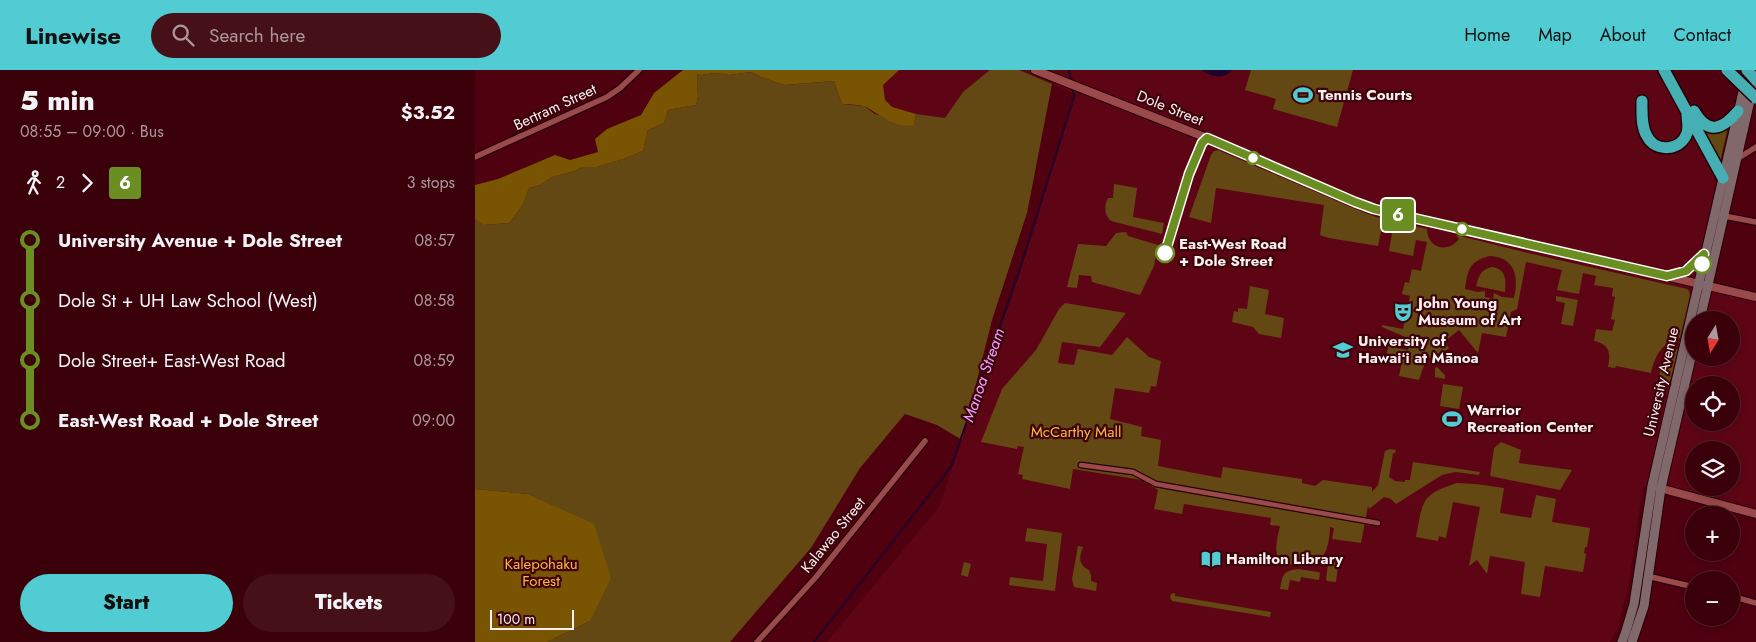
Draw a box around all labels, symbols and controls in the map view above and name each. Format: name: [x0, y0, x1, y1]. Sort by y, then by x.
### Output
search box: [151, 13, 501, 58]
text: Linewise: [25, 18, 121, 53]
icon: search: [169, 21, 197, 49]
text: Search here: [209, 22, 305, 49]
text: Home: [1464, 22, 1510, 48]
text: Map: [1538, 22, 1572, 48]
text: About: [1600, 22, 1645, 48]
text: Contact: [1673, 22, 1731, 48]
street label: Bertram Street: [510, 78, 600, 136]
text: 5 min: [20, 80, 95, 121]
sports icon: Tennis Courts: [1292, 84, 1314, 106]
place label: Tennis Courts: [1318, 84, 1412, 106]
street label: Dole Street: [1133, 85, 1207, 131]
text: $3.52: [401, 99, 455, 126]
text: 08:55 – 09:00 · Bus: [20, 120, 164, 143]
unlabelled marker: [1246, 151, 1260, 165]
icon: walk: [20, 169, 48, 197]
icon: forward: [73, 169, 101, 197]
text: 6: [119, 170, 131, 196]
text: 2: [56, 171, 65, 194]
text: 3 stops: [407, 171, 455, 194]
line badge: 6: [1382, 199, 1414, 231]
text: 6: [1392, 202, 1404, 228]
unlabelled marker: [1455, 222, 1469, 236]
text: University Avenue + Dole Street: [58, 227, 342, 254]
text: 08:57: [414, 229, 455, 252]
place label: East-West Road + Dole Street: [1179, 233, 1286, 272]
marker: East-West Road + Dole Street: [1155, 243, 1175, 263]
unlabelled marker: [1692, 254, 1712, 274]
text: Dole St + UH Law School (West): [58, 287, 318, 314]
text: 08:58: [414, 289, 455, 312]
place label: John Young Museum of Art: [1415, 292, 1522, 331]
theatre icon: John Young Museum of Art: [1392, 301, 1414, 323]
north arrow: [1685, 311, 1740, 366]
map controls: [1685, 311, 1740, 626]
water label: Manoa Stream: [957, 325, 1010, 425]
street label: University Avenue: [1638, 325, 1684, 439]
place label: University of Hawaiʻi at Mānoa: [1358, 330, 1479, 369]
school or university icon: University of Hawaiʻi at Mānoa: [1332, 339, 1354, 361]
text: Dole Street+ East-West Road: [58, 347, 286, 374]
text: 08:59: [414, 349, 455, 372]
button: locate: [1685, 376, 1740, 431]
place label: Warrior Recreation Center: [1467, 399, 1594, 438]
text: East-West Road + Dole Street: [58, 407, 318, 434]
sports icon: Warrior Recreation Center: [1441, 408, 1463, 430]
text: 09:00: [412, 409, 455, 432]
park label: McCarthy Mall: [1031, 421, 1121, 443]
button: layers: [1685, 441, 1740, 496]
street label: Kalawao Street: [795, 492, 871, 578]
button: +: [1685, 506, 1740, 561]
library icon: Hamilton Library: [1200, 548, 1222, 570]
place label: Hamilton Library: [1226, 548, 1343, 570]
park label: Kalepohaku Forest: [504, 553, 578, 592]
button: −: [1685, 571, 1740, 626]
button: Start: [20, 574, 233, 632]
button: Tickets: [243, 574, 455, 632]
scale bar: [490, 607, 574, 630]
text: 100 m: [497, 609, 535, 629]

